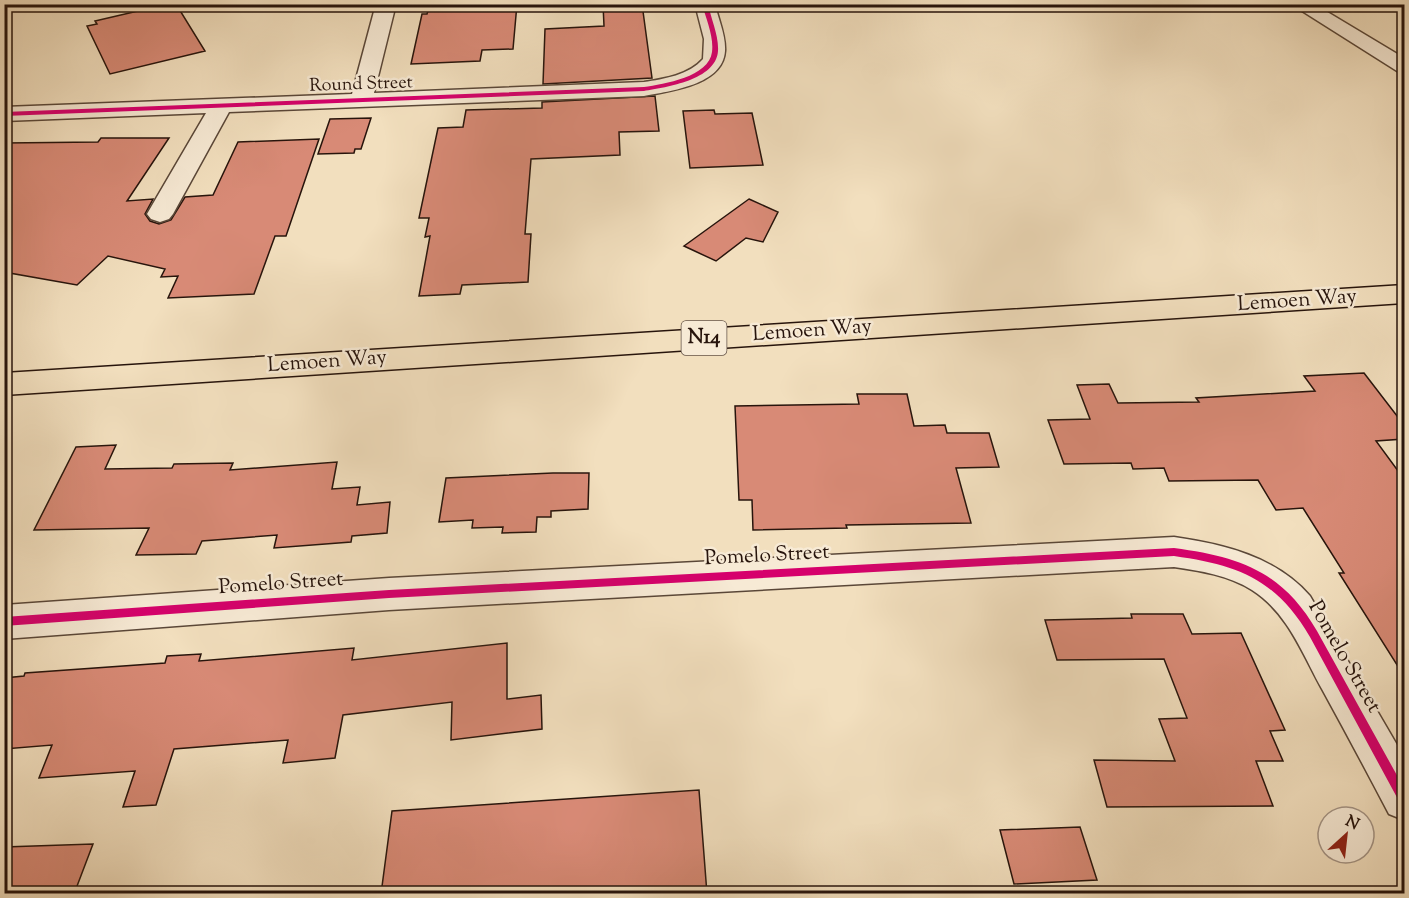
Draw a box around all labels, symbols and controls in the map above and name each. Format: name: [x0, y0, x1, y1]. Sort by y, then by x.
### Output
street label: Round Street: [309, 70, 413, 100]
street label: Lemoen Way: [1236, 282, 1358, 320]
street label: Lemoen Way: [751, 312, 873, 350]
road number: N14: [682, 321, 726, 355]
street label: Lemoen Way: [266, 343, 388, 381]
street label: Pomelo Street: [704, 538, 830, 574]
street label: Pomelo Street: [218, 565, 344, 603]
street label: Pomelo Street: [1300, 595, 1388, 719]
north arrow: [1316, 805, 1376, 865]
text: N: [1341, 811, 1363, 837]

